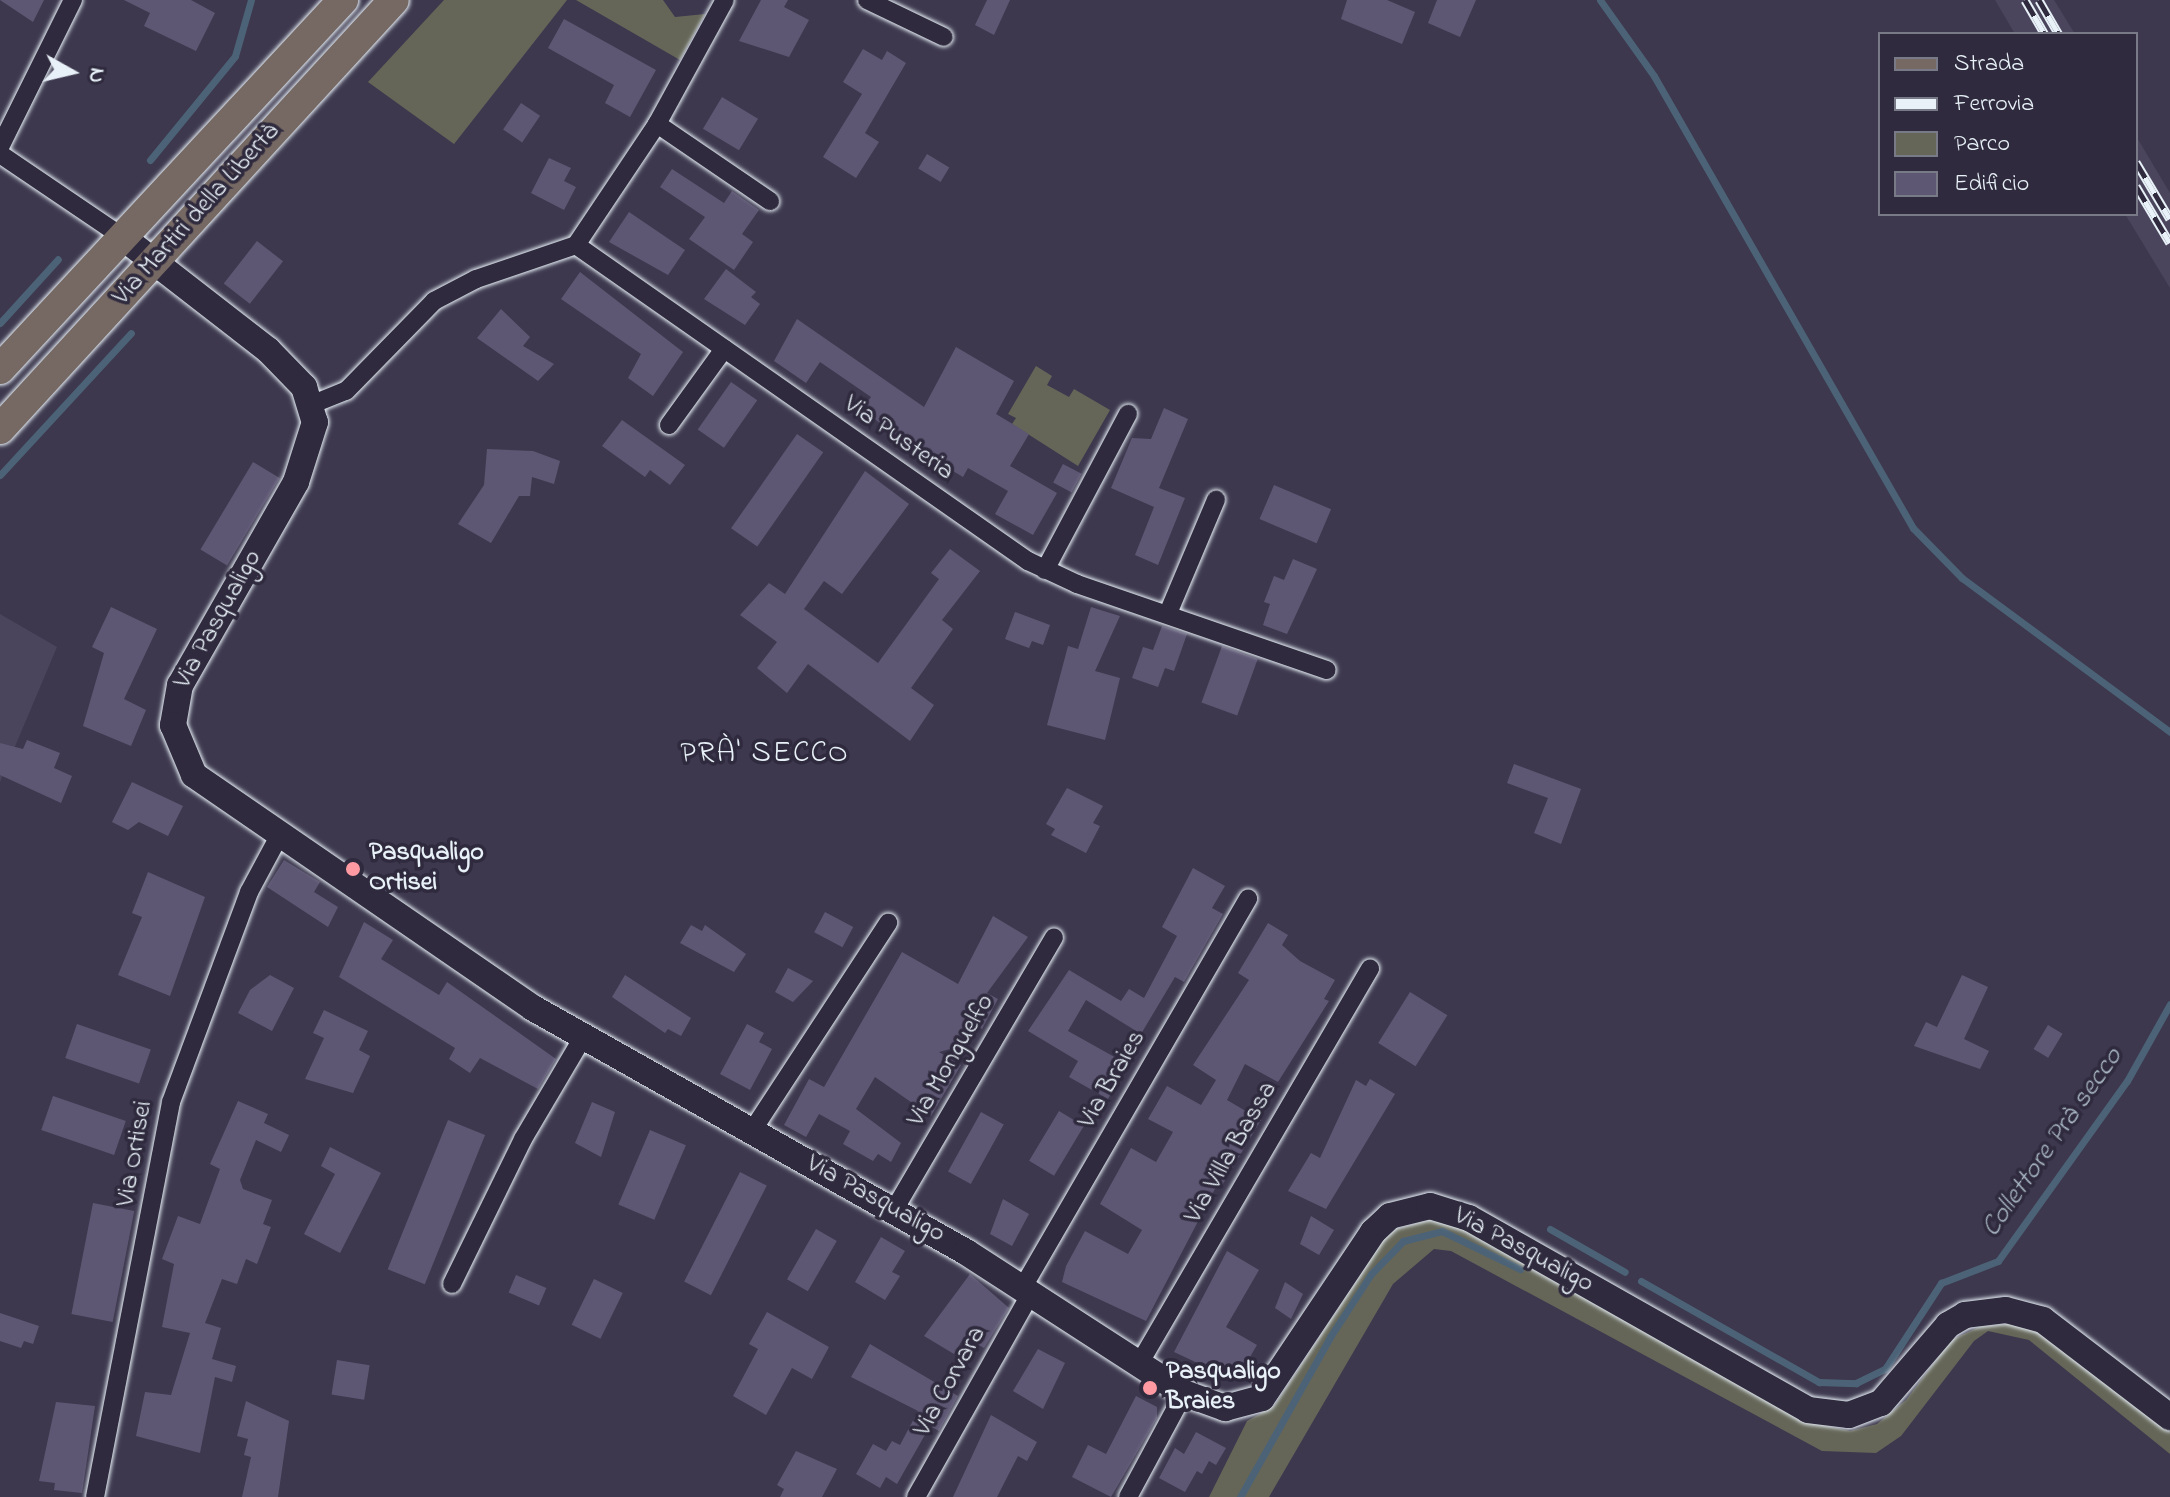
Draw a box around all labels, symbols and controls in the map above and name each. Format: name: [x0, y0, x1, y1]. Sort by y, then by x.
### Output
north arrow: [32, 32, 112, 112]
legend: [1878, 32, 2138, 216]
text: Strada: [1954, 47, 2024, 82]
text: N: [79, 66, 113, 85]
text: Ferrovia: [1954, 87, 2034, 122]
street label: Via Martiri della Libertà: [107, 117, 287, 313]
text: Parco: [1954, 127, 2010, 162]
text: Edificio: [1954, 167, 2029, 202]
street label: Via Pusteria: [837, 390, 959, 488]
street label: Via Pasqualigo: [168, 545, 270, 695]
district label: PRÀ' SECCO: [680, 736, 850, 772]
place label: Pasqualigo Ortisei: [369, 838, 484, 900]
marker: Pasqualigo Ortisei: [344, 860, 362, 878]
street label: Via Monguelfo: [902, 989, 1002, 1133]
street label: Via Braies: [1073, 1025, 1153, 1135]
water label: Collettore Prà secco: [1975, 1042, 2131, 1244]
street label: Via Villa Bassa: [1179, 1077, 1285, 1229]
street label: Via Ortisei: [111, 1099, 161, 1209]
street label: Via Pasqualigo: [800, 1149, 950, 1251]
street label: Via Pasqualigo: [1448, 1201, 1598, 1301]
street label: Via Corvara: [908, 1322, 994, 1442]
place label: Pasqualigo Braies: [1166, 1357, 1281, 1418]
marker: Pasqualigo Braies: [1141, 1379, 1159, 1397]

